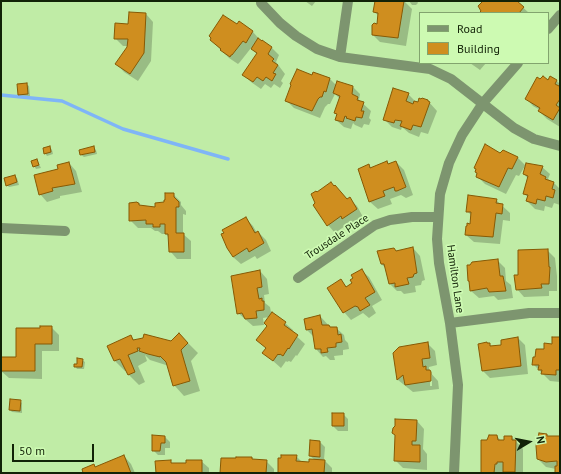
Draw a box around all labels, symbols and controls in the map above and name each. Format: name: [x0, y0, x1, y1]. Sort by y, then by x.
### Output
legend: [419, 12, 549, 64]
text: Road: [457, 21, 482, 36]
text: Building: [457, 41, 500, 56]
street label: Trousdale Place: [303, 211, 371, 263]
street label: Hamilton Lane: [444, 244, 466, 314]
north arrow: [509, 422, 549, 462]
text: N: [533, 435, 548, 445]
scale bar: [14, 436, 96, 462]
text: 50 m: [19, 443, 45, 458]

